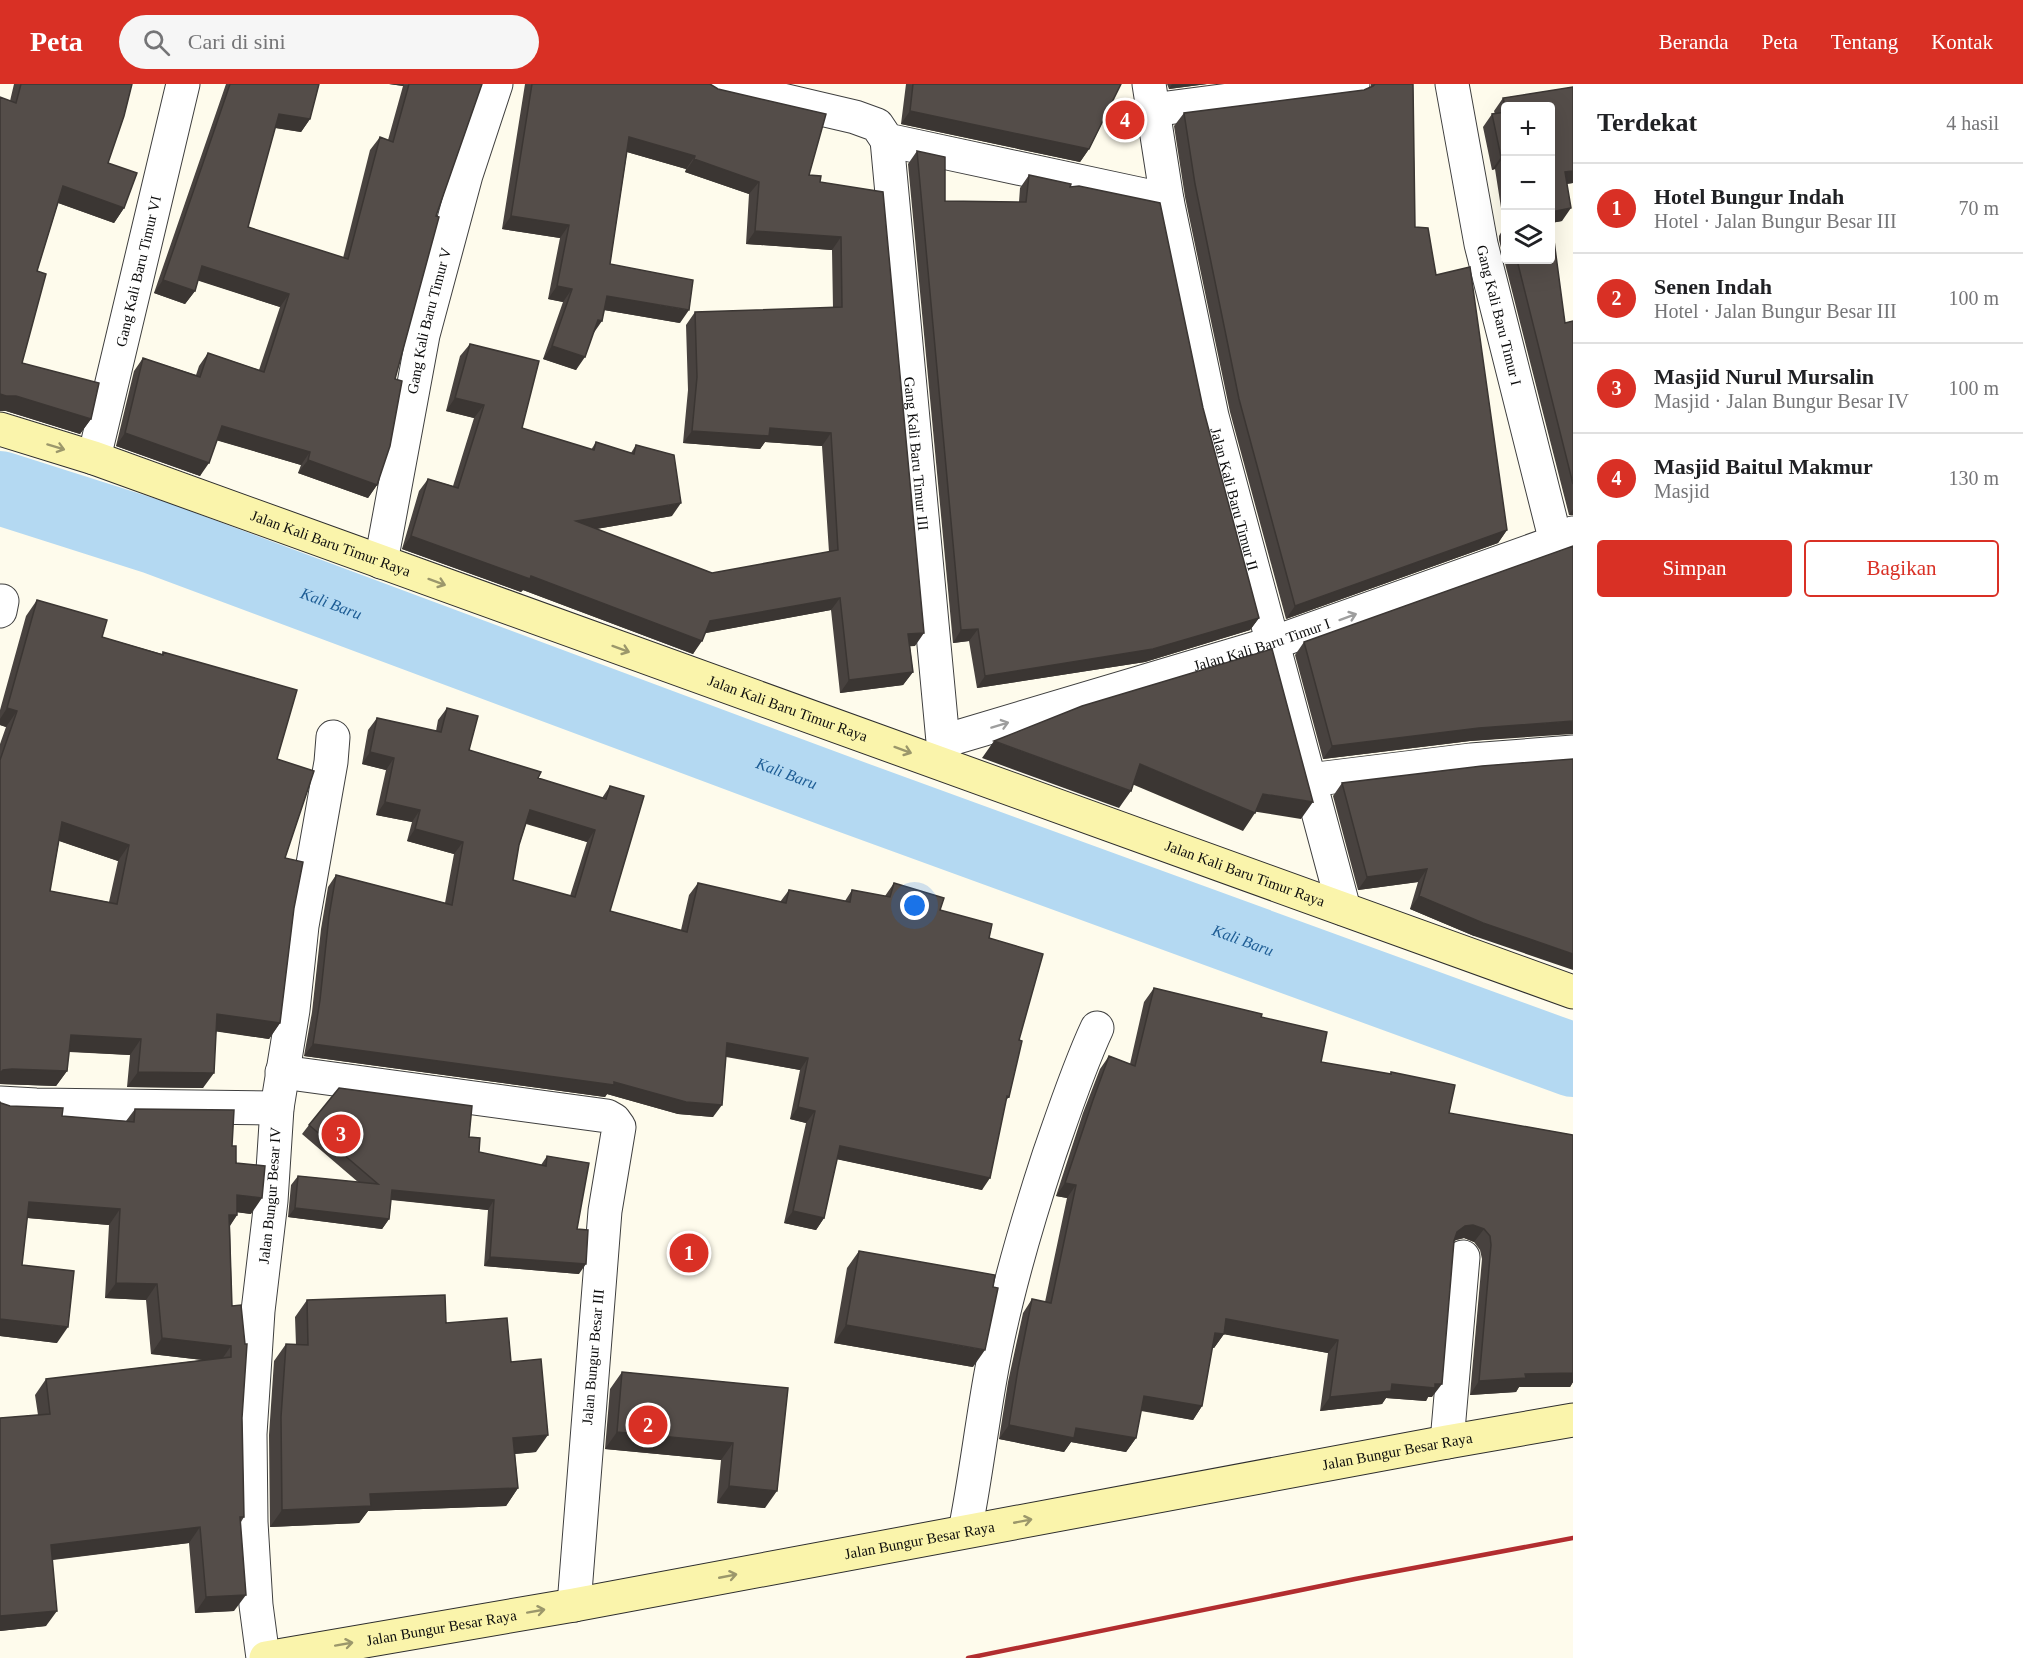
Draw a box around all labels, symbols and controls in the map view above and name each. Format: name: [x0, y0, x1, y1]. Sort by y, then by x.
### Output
search box: [119, 15, 539, 69]
text: Peta: [30, 26, 83, 57]
icon: search: [140, 26, 173, 59]
text: Cari di sini: [188, 29, 286, 54]
text: Beranda: [1659, 30, 1729, 54]
text: Peta: [1762, 30, 1798, 54]
text: Tentang: [1831, 30, 1898, 54]
text: Kontak: [1931, 30, 1993, 54]
pin: 4: [1106, 98, 1144, 142]
map controls: [1501, 102, 1555, 264]
button: +: [1501, 102, 1555, 156]
text: Terdekat: [1597, 108, 1697, 137]
text: 4 hasil: [1946, 112, 1999, 134]
button: −: [1501, 156, 1555, 210]
text: Hotel Bungur Indah: [1654, 184, 1844, 209]
street label: Gang Kali Baru Timur VI: [113, 194, 164, 348]
text: 1: [1612, 197, 1622, 219]
text: 70 m: [1958, 197, 1999, 219]
button: layers: [1501, 210, 1555, 264]
text: Hotel · Jalan Bungur Besar III: [1654, 210, 1897, 232]
street label: Gang Kali Baru Timur I: [1474, 243, 1524, 387]
street label: Gang Kali Baru Timur V: [404, 246, 454, 395]
text: Senen Indah: [1654, 274, 1772, 299]
text: 2: [1612, 287, 1622, 309]
text: 100 m: [1948, 287, 1999, 309]
text: Hotel · Jalan Bungur Besar III: [1654, 300, 1897, 322]
text: Masjid Nurul Mursalin: [1654, 364, 1874, 389]
street label: Gang Kali Baru Timur III: [901, 376, 931, 531]
text: 3: [1612, 377, 1622, 399]
text: 100 m: [1948, 377, 1999, 399]
text: Masjid · Jalan Bungur Besar IV: [1654, 390, 1909, 412]
street label: Jalan Kali Baru Timur II: [1207, 426, 1261, 572]
one-way arrow: [46, 442, 65, 453]
text: Masjid Baitul Makmur: [1654, 454, 1873, 479]
text: 4: [1612, 467, 1622, 489]
text: 130 m: [1948, 467, 1999, 489]
text: Masjid: [1654, 480, 1710, 502]
street label: Jalan Kali Baru Timur Raya: [249, 507, 413, 580]
button: Simpan: [1597, 540, 1792, 597]
button: Bagikan: [1804, 540, 1999, 597]
one-way arrow: [428, 578, 446, 589]
water label: Kali Baru: [298, 584, 364, 622]
one-way arrow: [1338, 610, 1357, 621]
street label: Jalan Kali Baru Timur I: [1192, 615, 1332, 674]
one-way arrow: [611, 644, 630, 655]
street label: Jalan Kali Baru Timur Raya: [706, 672, 870, 745]
one-way arrow: [990, 719, 1009, 730]
one-way arrow: [893, 746, 912, 757]
water label: Kali Baru: [753, 753, 820, 792]
street label: Jalan Kali Baru Timur Raya: [1163, 837, 1327, 910]
your location: [900, 891, 929, 920]
water label: Kali Baru: [1210, 921, 1276, 959]
pin: 3: [322, 1112, 360, 1156]
street label: Jalan Bungur Besar IV: [256, 1127, 284, 1265]
pin: 1: [670, 1230, 708, 1276]
street label: Jalan Bungur Besar III: [579, 1288, 607, 1426]
pin: 2: [628, 1402, 668, 1448]
street label: Jalan Bungur Besar Raya: [1321, 1430, 1474, 1473]
one-way arrow: [1013, 1515, 1032, 1526]
street label: Jalan Bungur Besar Raya: [843, 1519, 996, 1562]
one-way arrow: [718, 1570, 737, 1581]
one-way arrow: [526, 1605, 546, 1616]
street label: Jalan Bungur Besar Raya: [365, 1607, 518, 1649]
one-way arrow: [334, 1639, 353, 1650]

